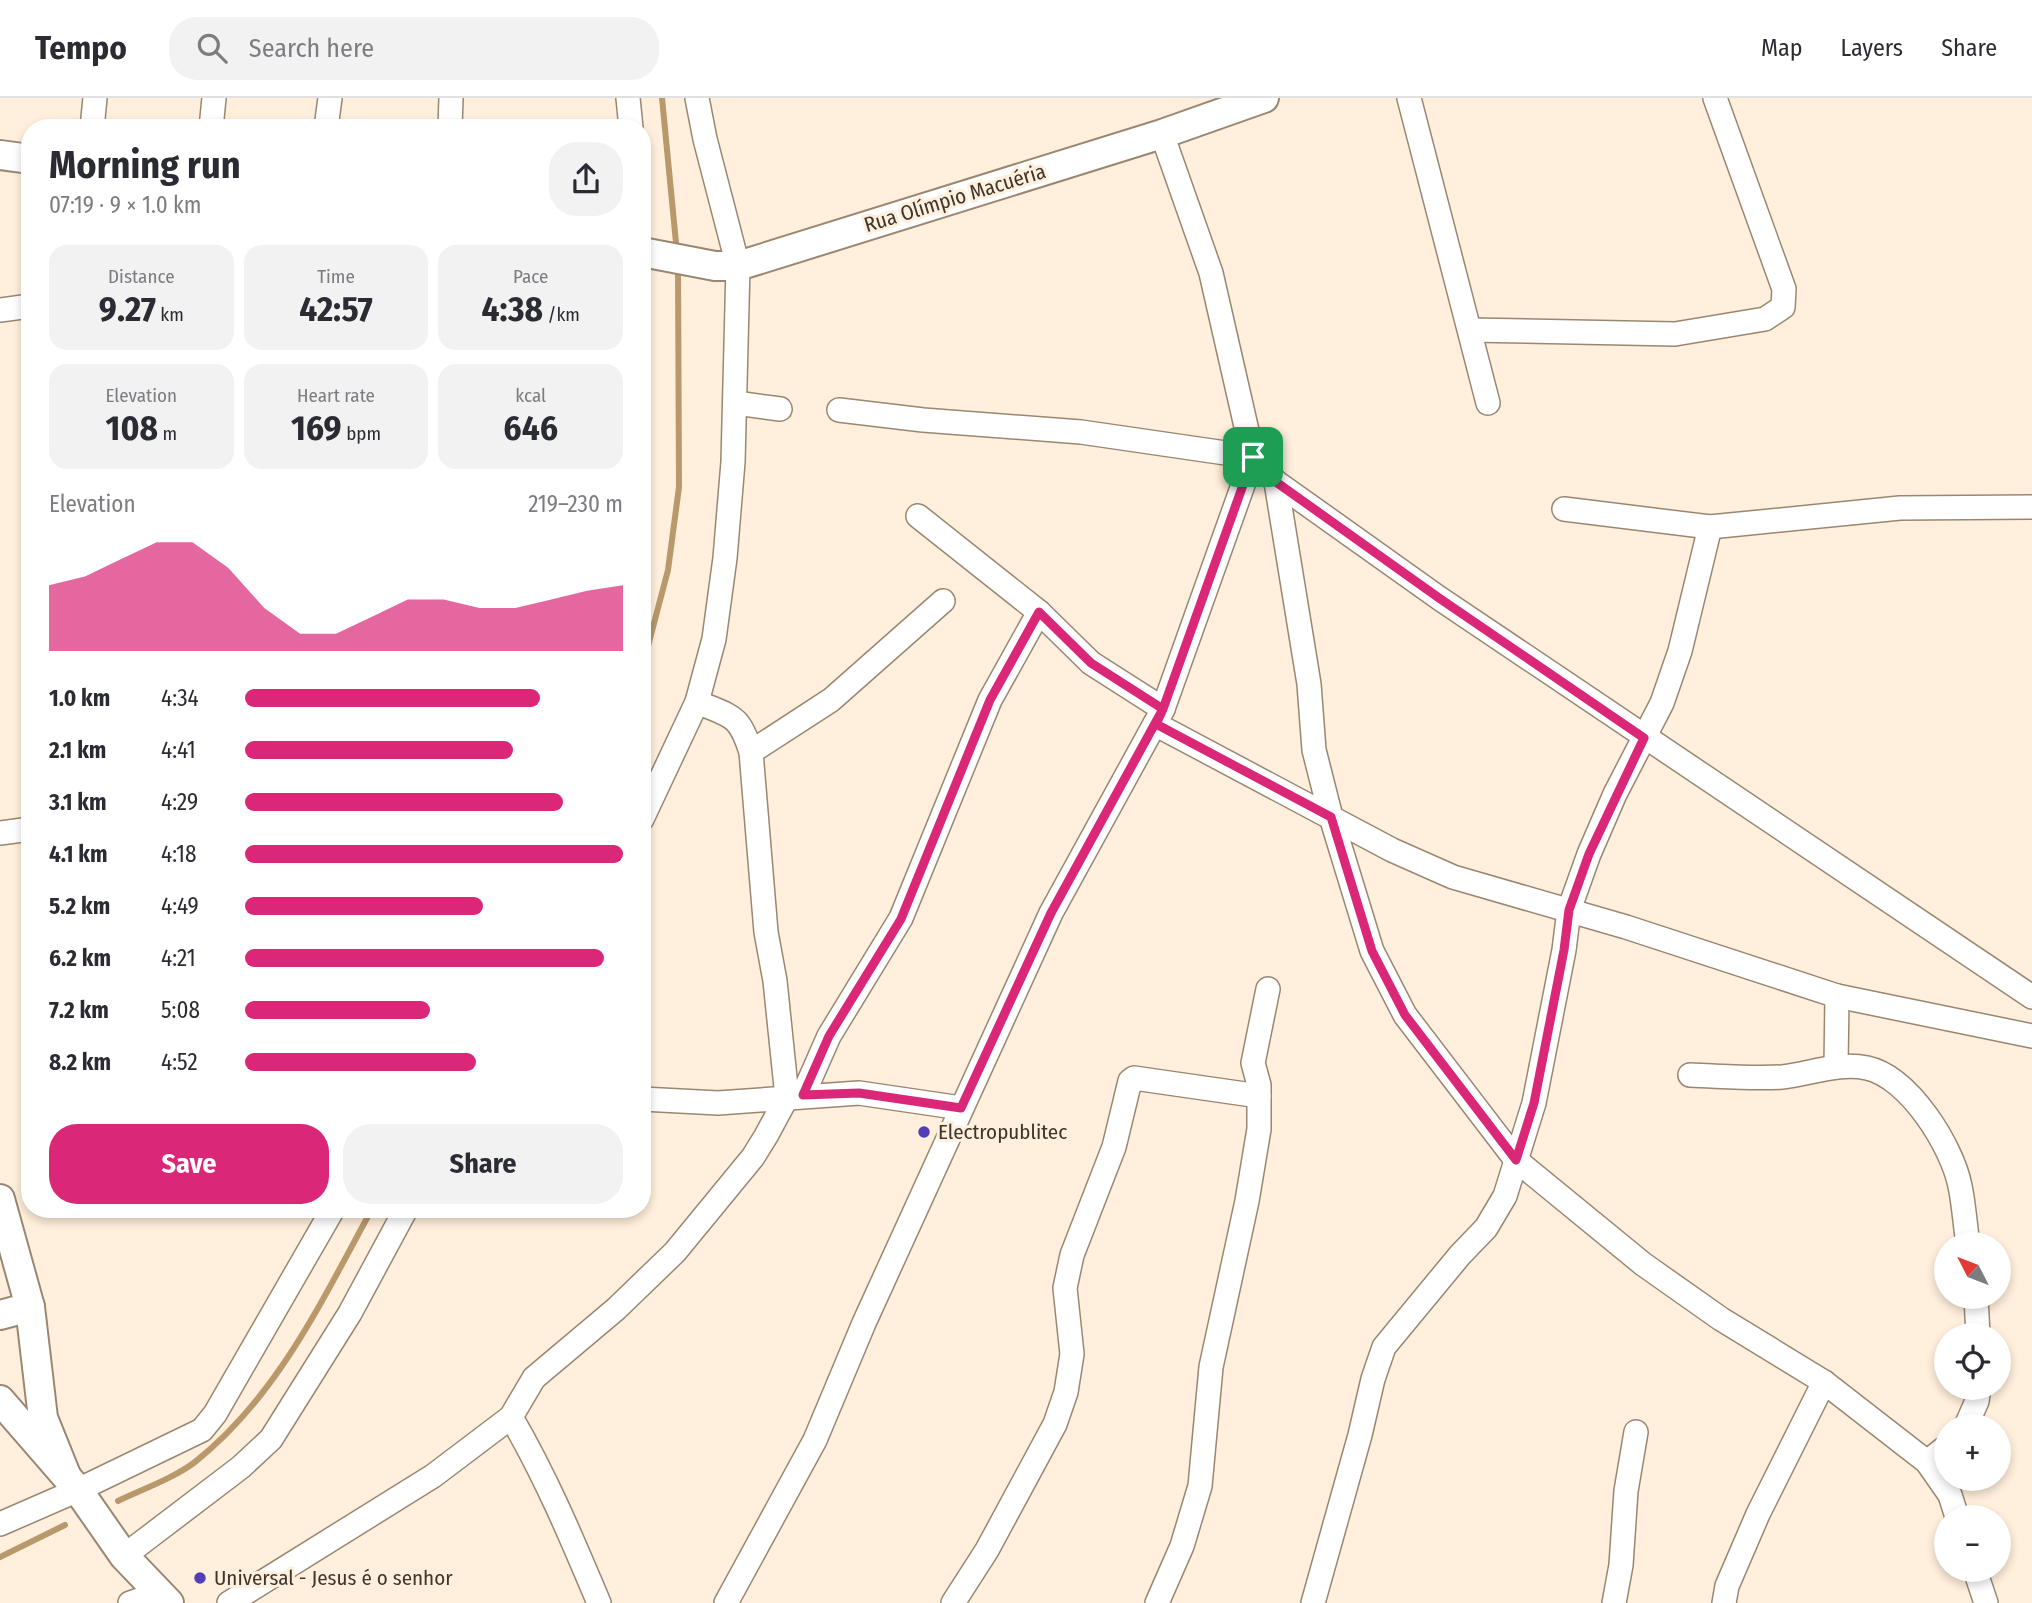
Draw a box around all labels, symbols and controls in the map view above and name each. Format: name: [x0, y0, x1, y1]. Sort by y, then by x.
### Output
search box: [169, 17, 659, 80]
text: Tempo: [35, 28, 127, 68]
icon: search: [193, 29, 231, 67]
text: Search here: [249, 33, 374, 64]
text: Map: [1761, 34, 1803, 62]
text: Layers: [1841, 34, 1903, 62]
text: Share: [1941, 34, 1997, 62]
text: Morning run: [49, 142, 241, 188]
button: share: [549, 142, 623, 216]
street label: Rua Olímpio Macuéria: [861, 158, 1049, 238]
text: 07:19 · 9 × 1.0 km: [49, 191, 201, 219]
text: Distance: [108, 265, 175, 288]
text: Time: [317, 265, 355, 288]
text: Pace: [513, 265, 548, 288]
text: 9.27: [99, 288, 156, 330]
text: 42:57: [299, 288, 373, 330]
text: 4:38: [481, 288, 543, 330]
text: km: [156, 303, 184, 326]
text: /km: [543, 303, 580, 326]
text: Elevation: [106, 384, 177, 407]
text: Heart rate: [297, 384, 375, 407]
text: kcal: [515, 384, 546, 407]
text: 108: [106, 407, 158, 449]
text: 169: [291, 407, 342, 449]
text: 646: [503, 407, 558, 449]
text: m: [158, 422, 177, 445]
text: bpm: [342, 422, 381, 445]
pin: [1223, 427, 1283, 487]
icon: arrive: [1234, 438, 1272, 476]
text: Elevation: [49, 490, 136, 518]
text: 219–230 m: [528, 490, 623, 518]
text: 1.0 km: [49, 684, 110, 712]
text: 4:34: [161, 684, 199, 712]
text: 2.1 km: [49, 736, 106, 764]
text: 4:41: [161, 736, 196, 764]
text: 3.1 km: [49, 788, 107, 816]
text: 4:29: [161, 788, 198, 816]
text: 4.1 km: [49, 840, 108, 868]
text: 4:18: [161, 840, 197, 868]
text: 5.2 km: [49, 892, 110, 920]
text: 4:49: [161, 892, 199, 920]
text: 6.2 km: [49, 944, 111, 972]
text: 4:21: [161, 944, 196, 972]
text: 7.2 km: [49, 996, 109, 1024]
text: 5:08: [161, 996, 200, 1024]
text: 8.2 km: [49, 1048, 111, 1076]
text: 4:52: [161, 1048, 198, 1076]
place label: Electropublitec: [938, 1119, 1067, 1145]
button: Save: [49, 1124, 329, 1204]
button: Share: [343, 1124, 623, 1204]
marker: Electropublitec: [916, 1124, 932, 1140]
north arrow: [1934, 1232, 2011, 1309]
map controls: [1934, 1232, 2011, 1582]
button: locate: [1934, 1323, 2011, 1400]
button: +: [1934, 1414, 2011, 1491]
button: −: [1934, 1505, 2011, 1582]
place label: Universal - Jesus é o senhor: [214, 1565, 453, 1591]
marker: Universal - Jesus é o senhor: [192, 1570, 208, 1586]

